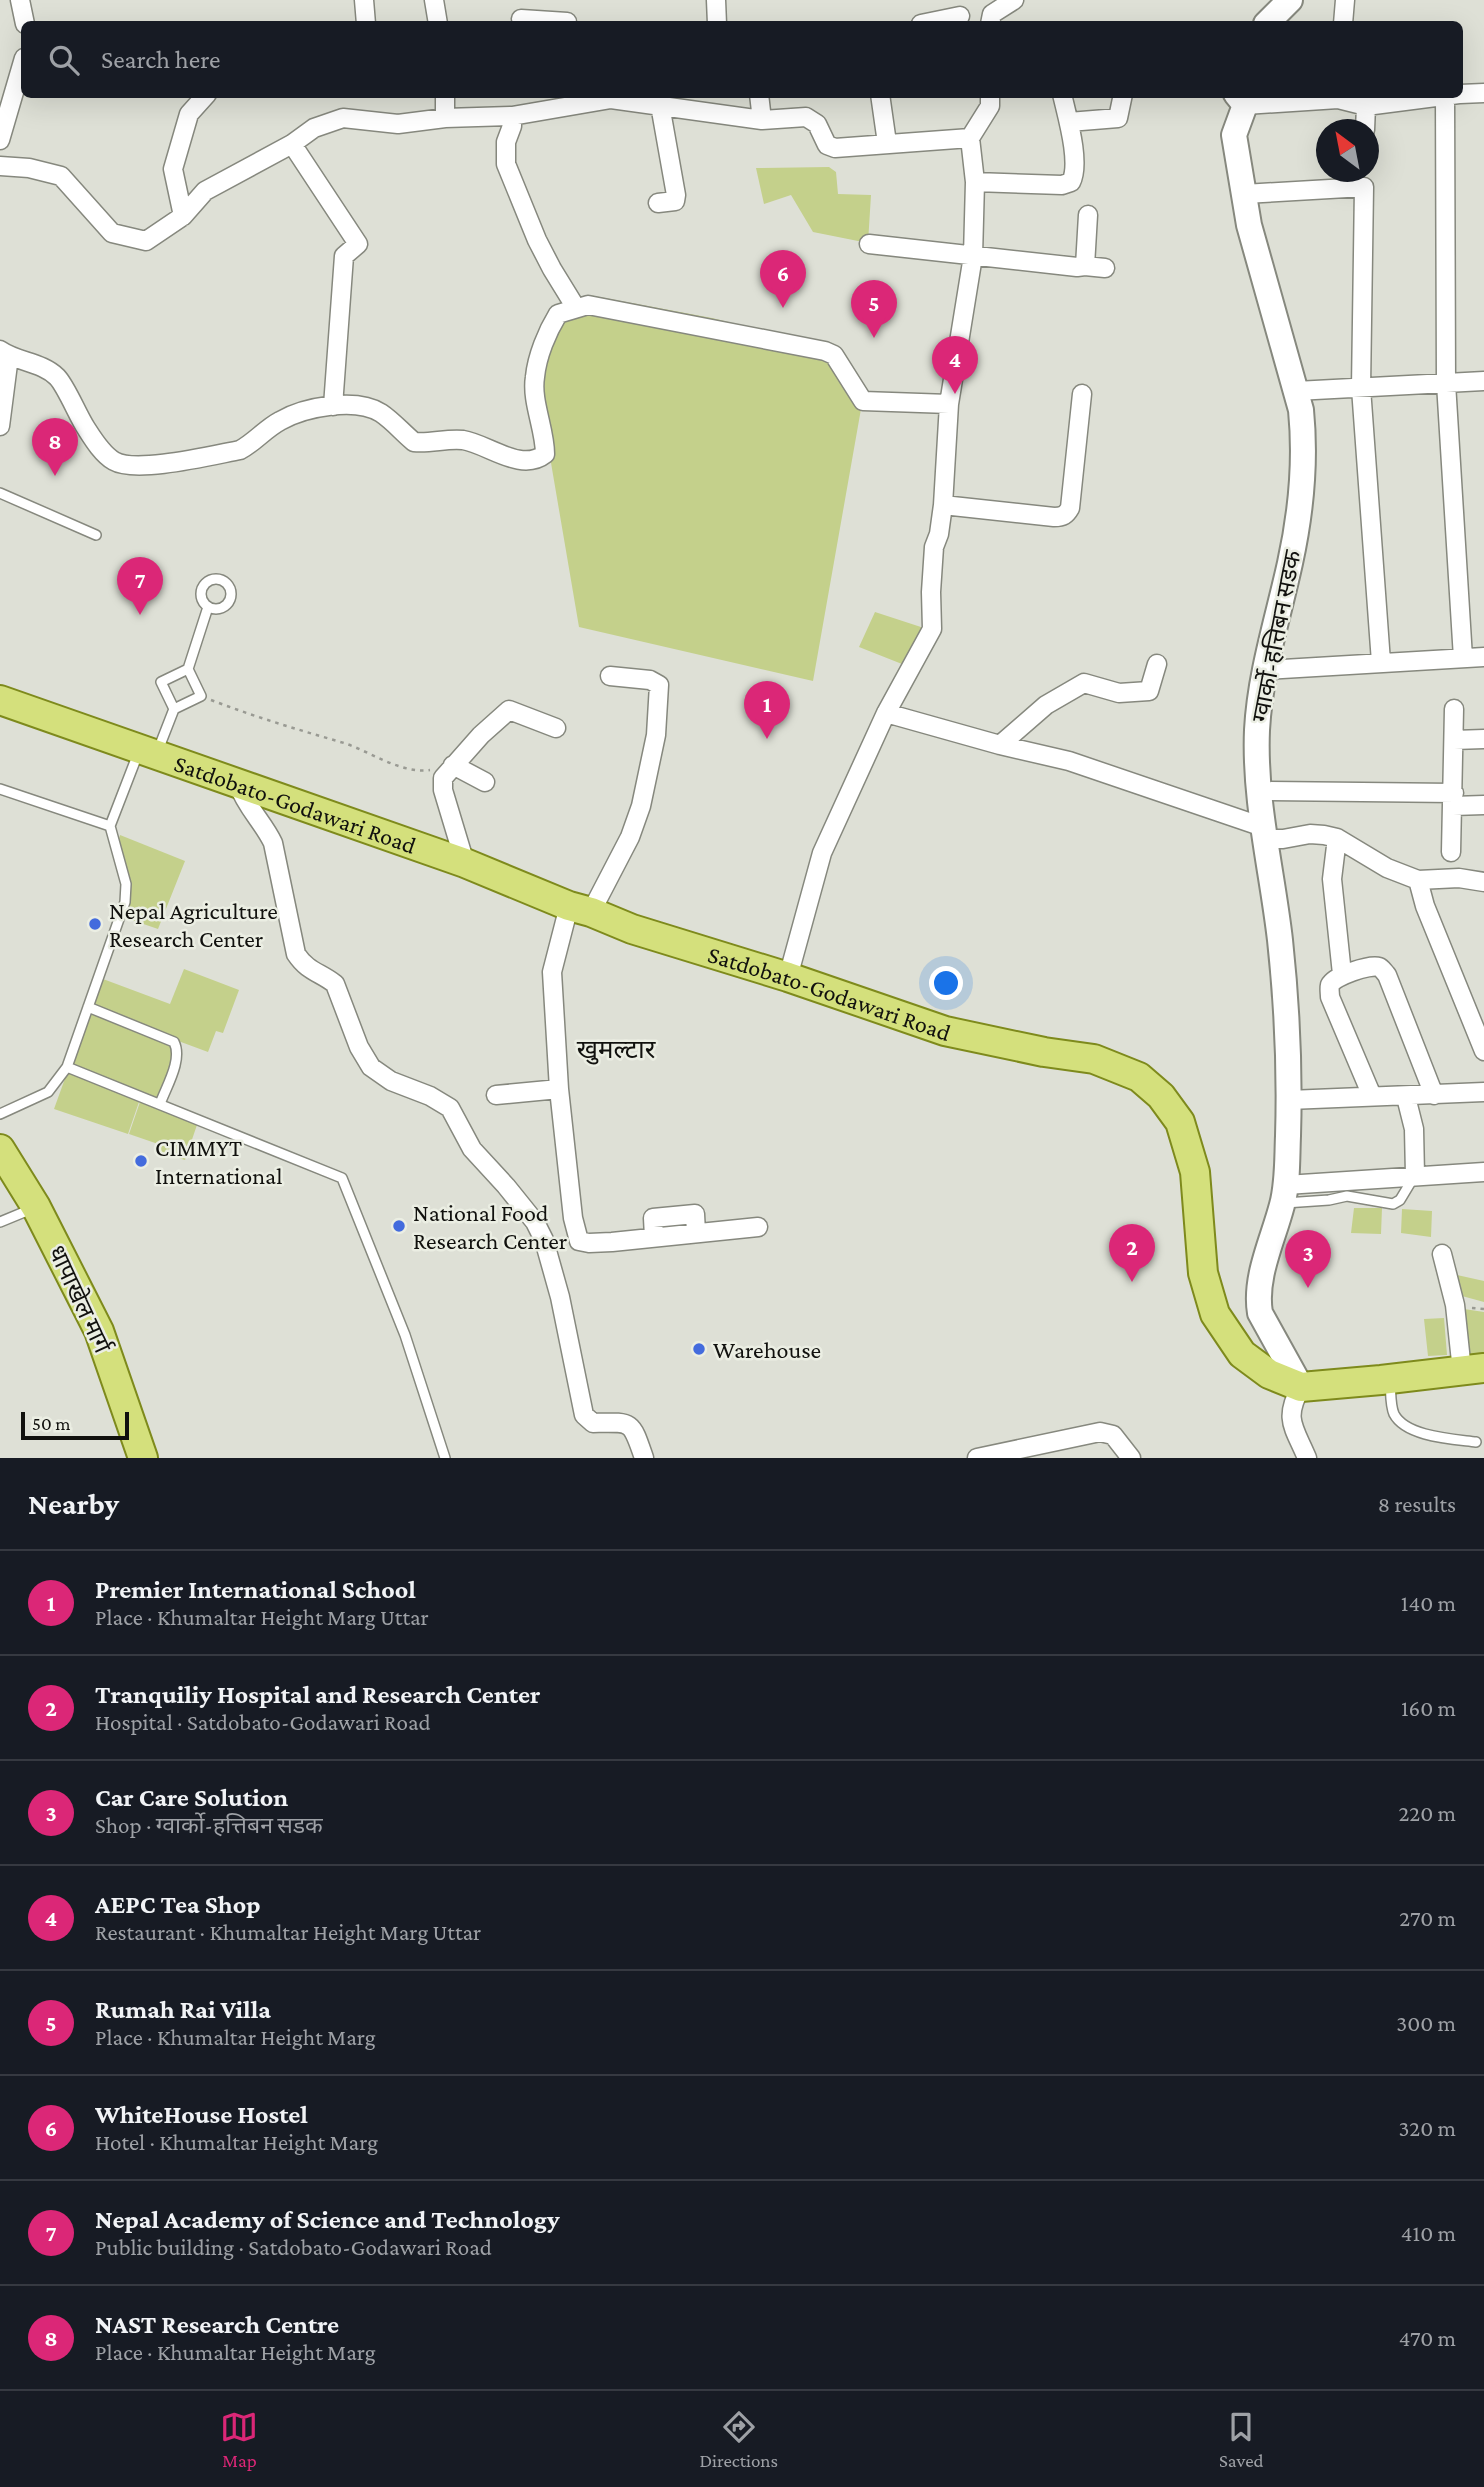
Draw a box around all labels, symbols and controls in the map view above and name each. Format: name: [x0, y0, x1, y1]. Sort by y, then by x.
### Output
search box: [21, 21, 1463, 98]
icon: search: [45, 41, 83, 79]
text: Search here: [101, 45, 220, 74]
north arrow: [1316, 119, 1379, 182]
pin: 6: [760, 250, 806, 308]
pin: 5: [851, 280, 897, 338]
pin: 4: [932, 336, 978, 394]
pin: 8: [32, 418, 78, 476]
street label: ग्वार्को-हत्तिबन सडक: [1246, 547, 1306, 724]
pin: 7: [117, 557, 163, 615]
pin: 1: [744, 681, 790, 739]
street label: Satdobato-Godawari Road: [171, 749, 420, 858]
place label: Nepal Agriculture Research Center: [109, 897, 278, 952]
marker: Nepal Agriculture Research Center: [87, 916, 103, 932]
street label: Satdobato-Godawari Road: [705, 940, 955, 1046]
your location: [929, 966, 963, 1000]
district label: खुमल्टार: [577, 1035, 657, 1065]
place label: CIMMYT International: [155, 1134, 282, 1189]
marker: CIMMYT International: [133, 1153, 149, 1169]
place label: National Food Research Center: [413, 1199, 568, 1254]
marker: National Food Research Center: [391, 1218, 407, 1234]
pin: 2: [1109, 1224, 1155, 1282]
pin: 3: [1285, 1230, 1331, 1288]
street label: धापाखेल मार्ग: [43, 1241, 117, 1358]
place label: Warehouse: [713, 1336, 821, 1363]
marker: Warehouse: [691, 1341, 707, 1357]
scale bar: [21, 1409, 130, 1441]
text: 50 m: [32, 1413, 71, 1434]
text: Nearby: [28, 1487, 119, 1520]
text: 8 results: [1378, 1491, 1456, 1517]
text: Premier International School: [95, 1575, 416, 1604]
text: 1: [47, 1590, 55, 1616]
text: 140 m: [1401, 1590, 1456, 1616]
text: Place · Khumaltar Height Marg Uttar: [95, 1604, 429, 1630]
text: Tranquiliy Hospital and Research Center: [95, 1680, 540, 1709]
text: 2: [45, 1695, 57, 1721]
text: 160 m: [1401, 1695, 1456, 1721]
text: Hospital · Satdobato-Godawari Road: [95, 1709, 431, 1735]
text: Car Care Solution: [95, 1783, 288, 1812]
text: 3: [45, 1800, 57, 1826]
text: 220 m: [1398, 1800, 1456, 1826]
text: Shop · ग्वार्को-हत्तिबन सडक: [95, 1812, 323, 1838]
text: AEPC Tea Shop: [95, 1890, 261, 1919]
text: 4: [45, 1905, 57, 1931]
text: 270 m: [1399, 1905, 1456, 1931]
text: Restaurant · Khumaltar Height Marg Uttar: [95, 1919, 481, 1945]
text: Rumah Rai Villa: [95, 1995, 271, 2024]
text: 5: [45, 2010, 57, 2036]
text: 300 m: [1396, 2010, 1456, 2036]
text: Place · Khumaltar Height Marg: [95, 2024, 376, 2050]
text: WhiteHouse Hostel: [95, 2100, 308, 2129]
text: 6: [45, 2115, 57, 2141]
text: 320 m: [1398, 2115, 1456, 2141]
text: Hotel · Khumaltar Height Marg: [95, 2129, 378, 2155]
text: Nepal Academy of Science and Technology: [95, 2205, 560, 2234]
text: 7: [45, 2220, 57, 2246]
text: 410 m: [1401, 2220, 1456, 2246]
text: Public building · Satdobato-Godawari Road: [95, 2234, 492, 2260]
text: NAST Research Centre: [95, 2310, 339, 2339]
text: 8: [44, 2325, 58, 2351]
text: 470 m: [1399, 2325, 1456, 2351]
text: Place · Khumaltar Height Marg: [95, 2339, 376, 2365]
tab: Map: [220, 2408, 258, 2471]
tab: Directions: [699, 2408, 778, 2471]
tab: Saved: [1219, 2408, 1264, 2471]

